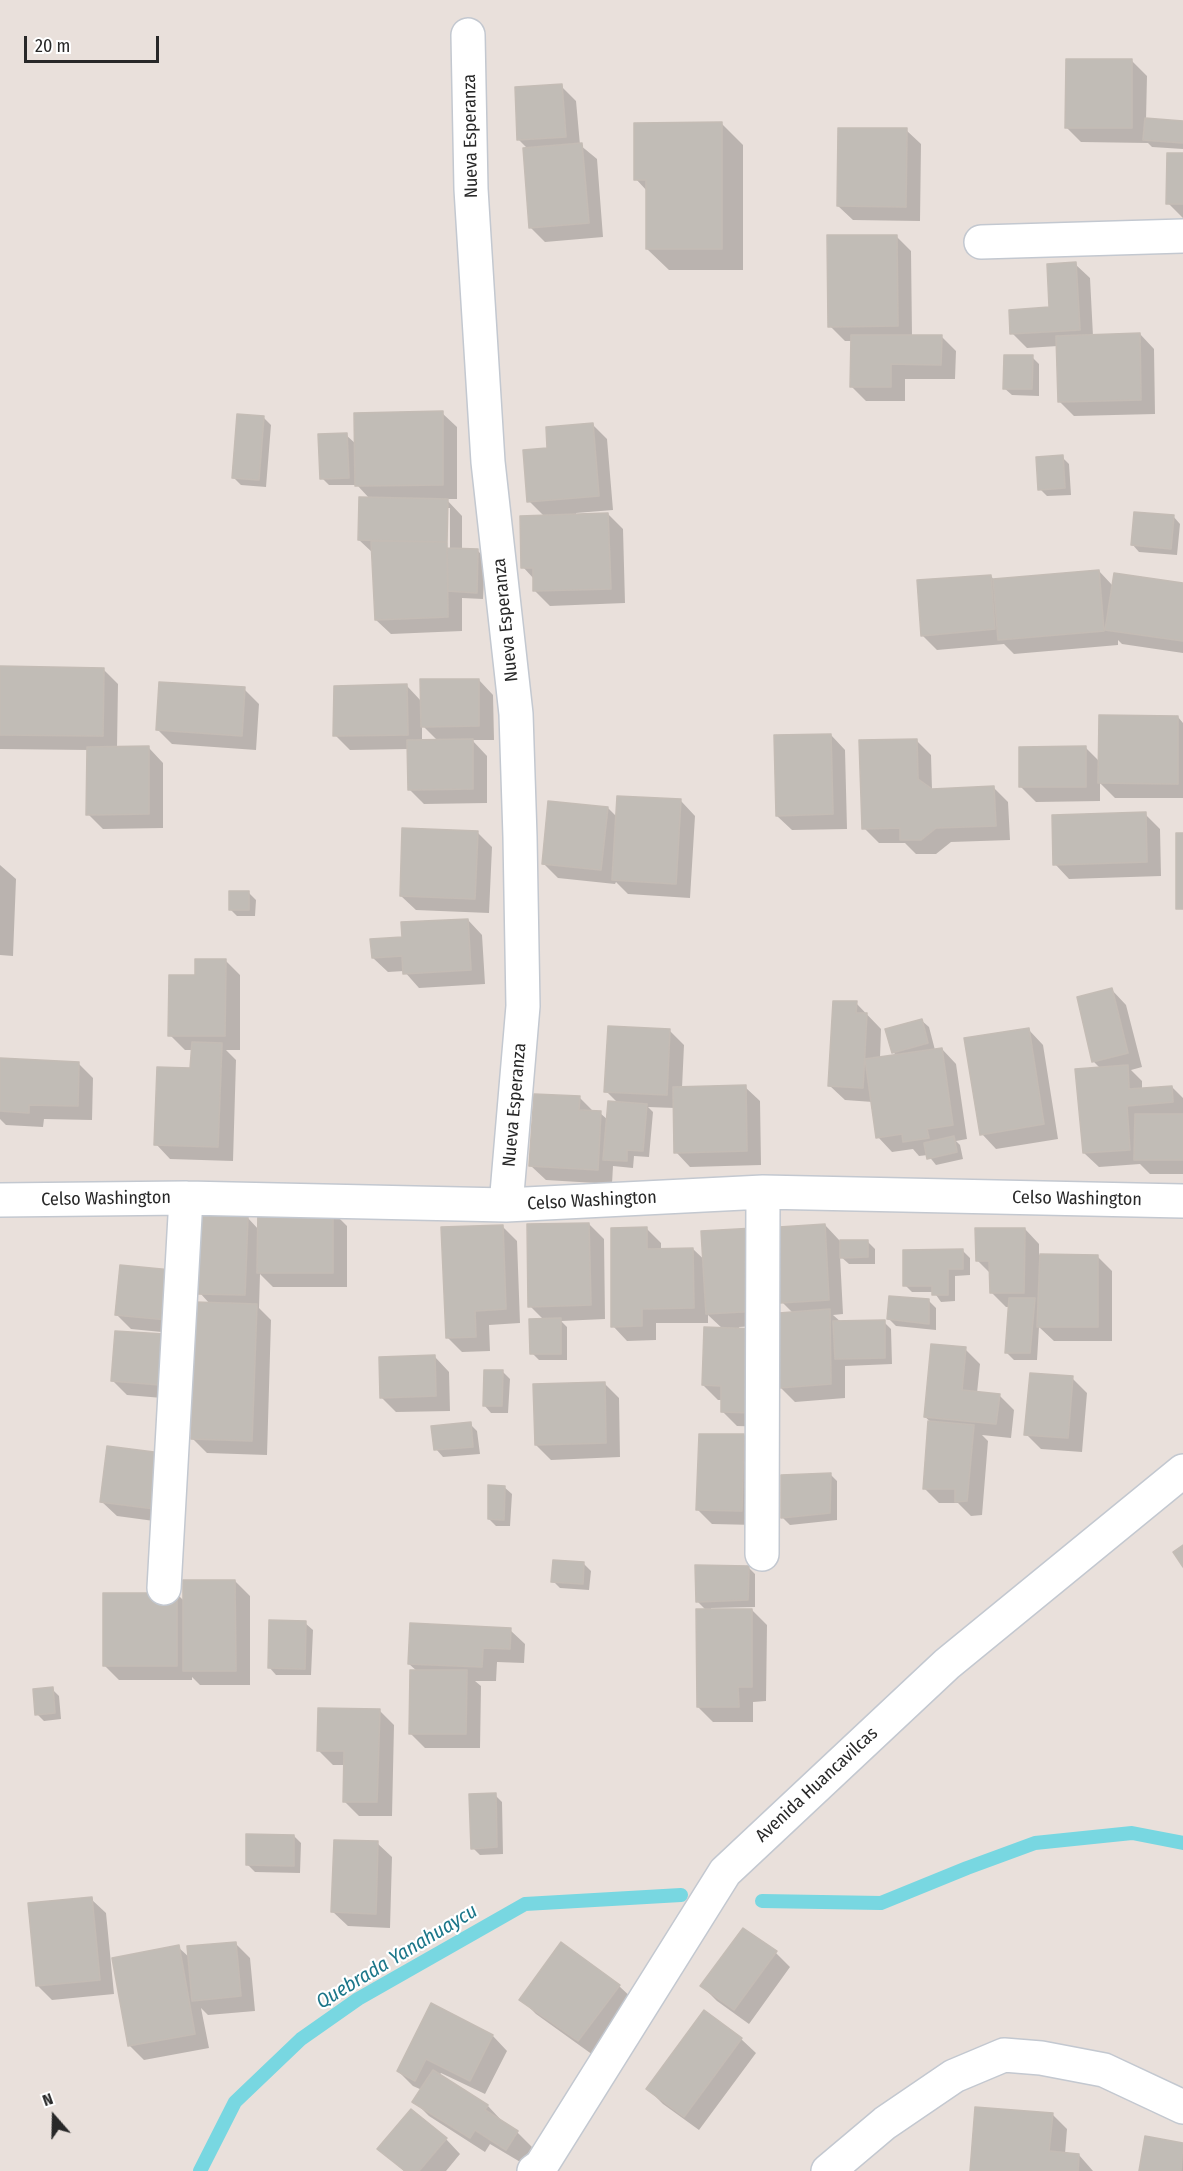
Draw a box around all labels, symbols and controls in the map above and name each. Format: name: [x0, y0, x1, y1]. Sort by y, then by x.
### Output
scale bar: [27, 24, 162, 62]
text: 20 m: [35, 35, 70, 57]
street label: Nueva Esperanza: [459, 74, 483, 198]
street label: Nueva Esperanza: [489, 557, 523, 683]
street label: Nueva Esperanza: [499, 1042, 531, 1168]
street label: Celso Washington: [41, 1187, 171, 1211]
street label: Celso Washington: [527, 1187, 657, 1215]
street label: Celso Washington: [1012, 1187, 1142, 1211]
street label: Avenida Huancavilcas: [752, 1723, 882, 1847]
water label: Quebrada Yanahuaycu: [312, 1899, 482, 2015]
north arrow: [24, 2087, 84, 2147]
text: N: [40, 2089, 55, 2110]

